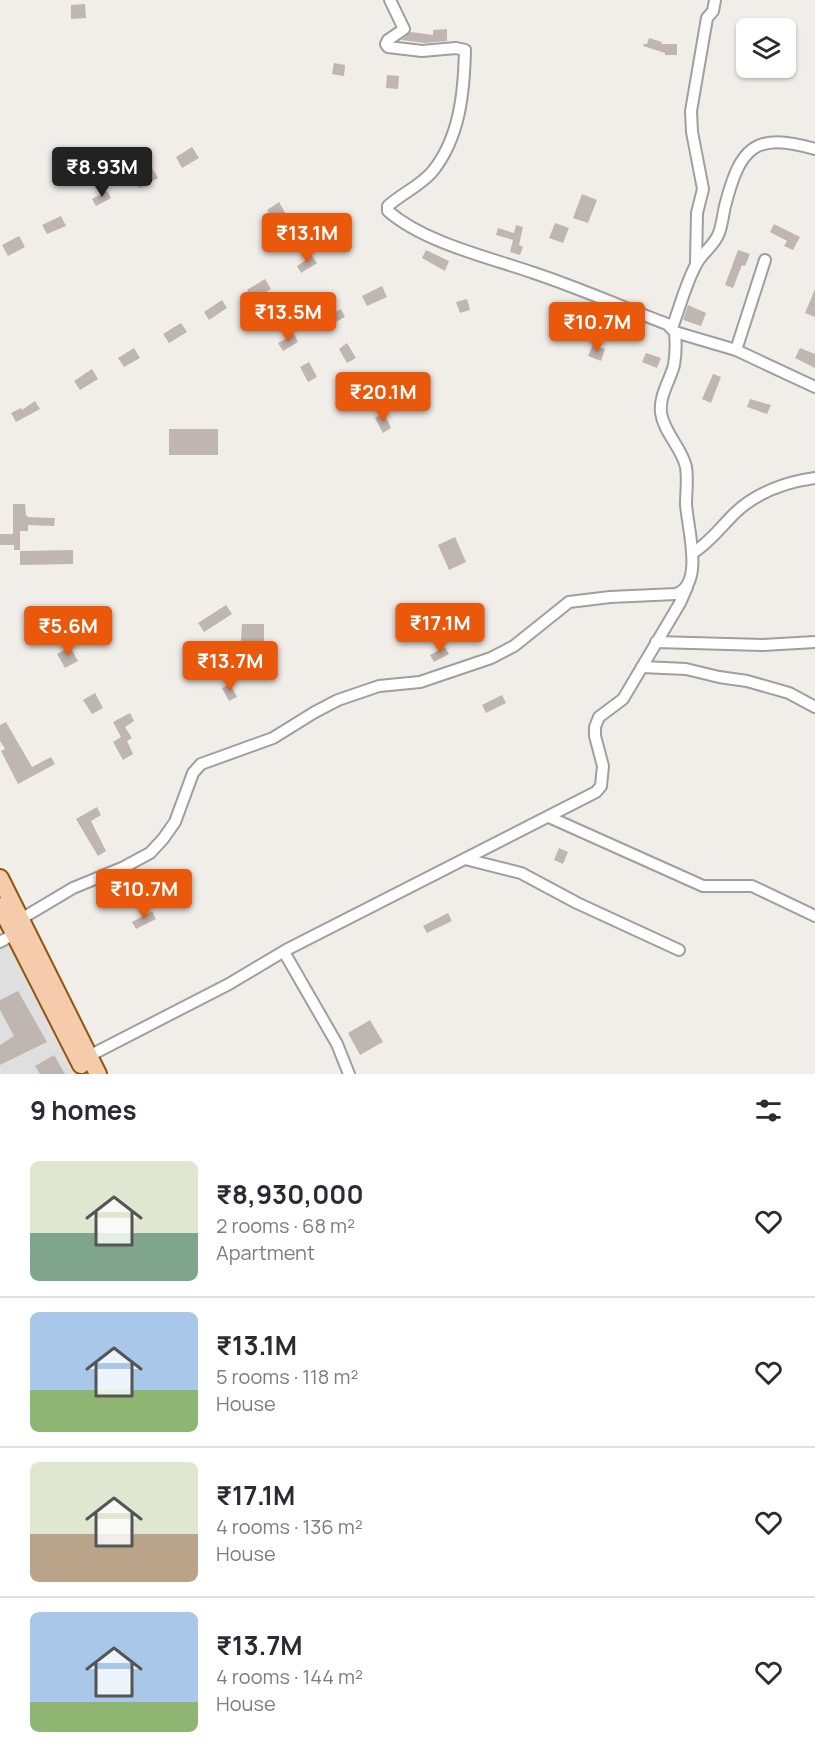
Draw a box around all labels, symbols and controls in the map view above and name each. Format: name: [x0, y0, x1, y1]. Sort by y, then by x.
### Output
map controls: [736, 18, 796, 78]
button: layers: [736, 18, 796, 78]
pin: ₹8.93M: [53, 147, 151, 198]
text: ₹8.93M: [66, 153, 138, 180]
pin: ₹13.1M: [258, 213, 356, 264]
text: ₹13.1M: [276, 219, 338, 246]
pin: ₹13.5M: [239, 292, 337, 343]
text: ₹13.5M: [254, 298, 322, 325]
pin: ₹10.7M: [548, 302, 646, 353]
text: ₹10.7M: [563, 308, 631, 335]
pin: ₹20.1M: [334, 372, 432, 423]
text: ₹20.1M: [350, 378, 416, 405]
pin: ₹17.1M: [391, 603, 489, 654]
pin: ₹5.6M: [26, 606, 110, 657]
text: ₹17.1M: [410, 609, 471, 636]
text: ₹5.6M: [38, 612, 98, 639]
pin: ₹13.7M: [181, 641, 279, 692]
text: ₹13.7M: [197, 647, 263, 674]
pin: ₹10.7M: [95, 869, 193, 920]
text: ₹10.7M: [110, 875, 178, 902]
text: 9 homes: [30, 1092, 137, 1128]
icon: filters: [752, 1094, 785, 1127]
text: ₹8,930,000: [216, 1176, 364, 1212]
icon: home: [78, 1185, 150, 1257]
icon: heart: [752, 1205, 785, 1238]
text: 2 rooms · 68 m²: [216, 1212, 355, 1239]
text: Apartment: [216, 1239, 315, 1266]
text: ₹13.1M: [216, 1327, 297, 1363]
icon: home: [78, 1336, 150, 1408]
icon: heart: [752, 1356, 785, 1389]
text: 5 rooms · 118 m²: [216, 1363, 358, 1390]
text: House: [216, 1390, 276, 1417]
text: ₹17.1M: [216, 1477, 295, 1513]
icon: home: [78, 1486, 150, 1558]
icon: heart: [752, 1506, 785, 1539]
text: 4 rooms · 136 m²: [216, 1513, 363, 1540]
text: House: [216, 1540, 276, 1567]
text: ₹13.7M: [216, 1627, 303, 1663]
icon: home: [78, 1636, 150, 1708]
icon: heart: [752, 1656, 785, 1689]
text: 4 rooms · 144 m²: [216, 1663, 363, 1690]
text: House: [216, 1690, 276, 1717]

